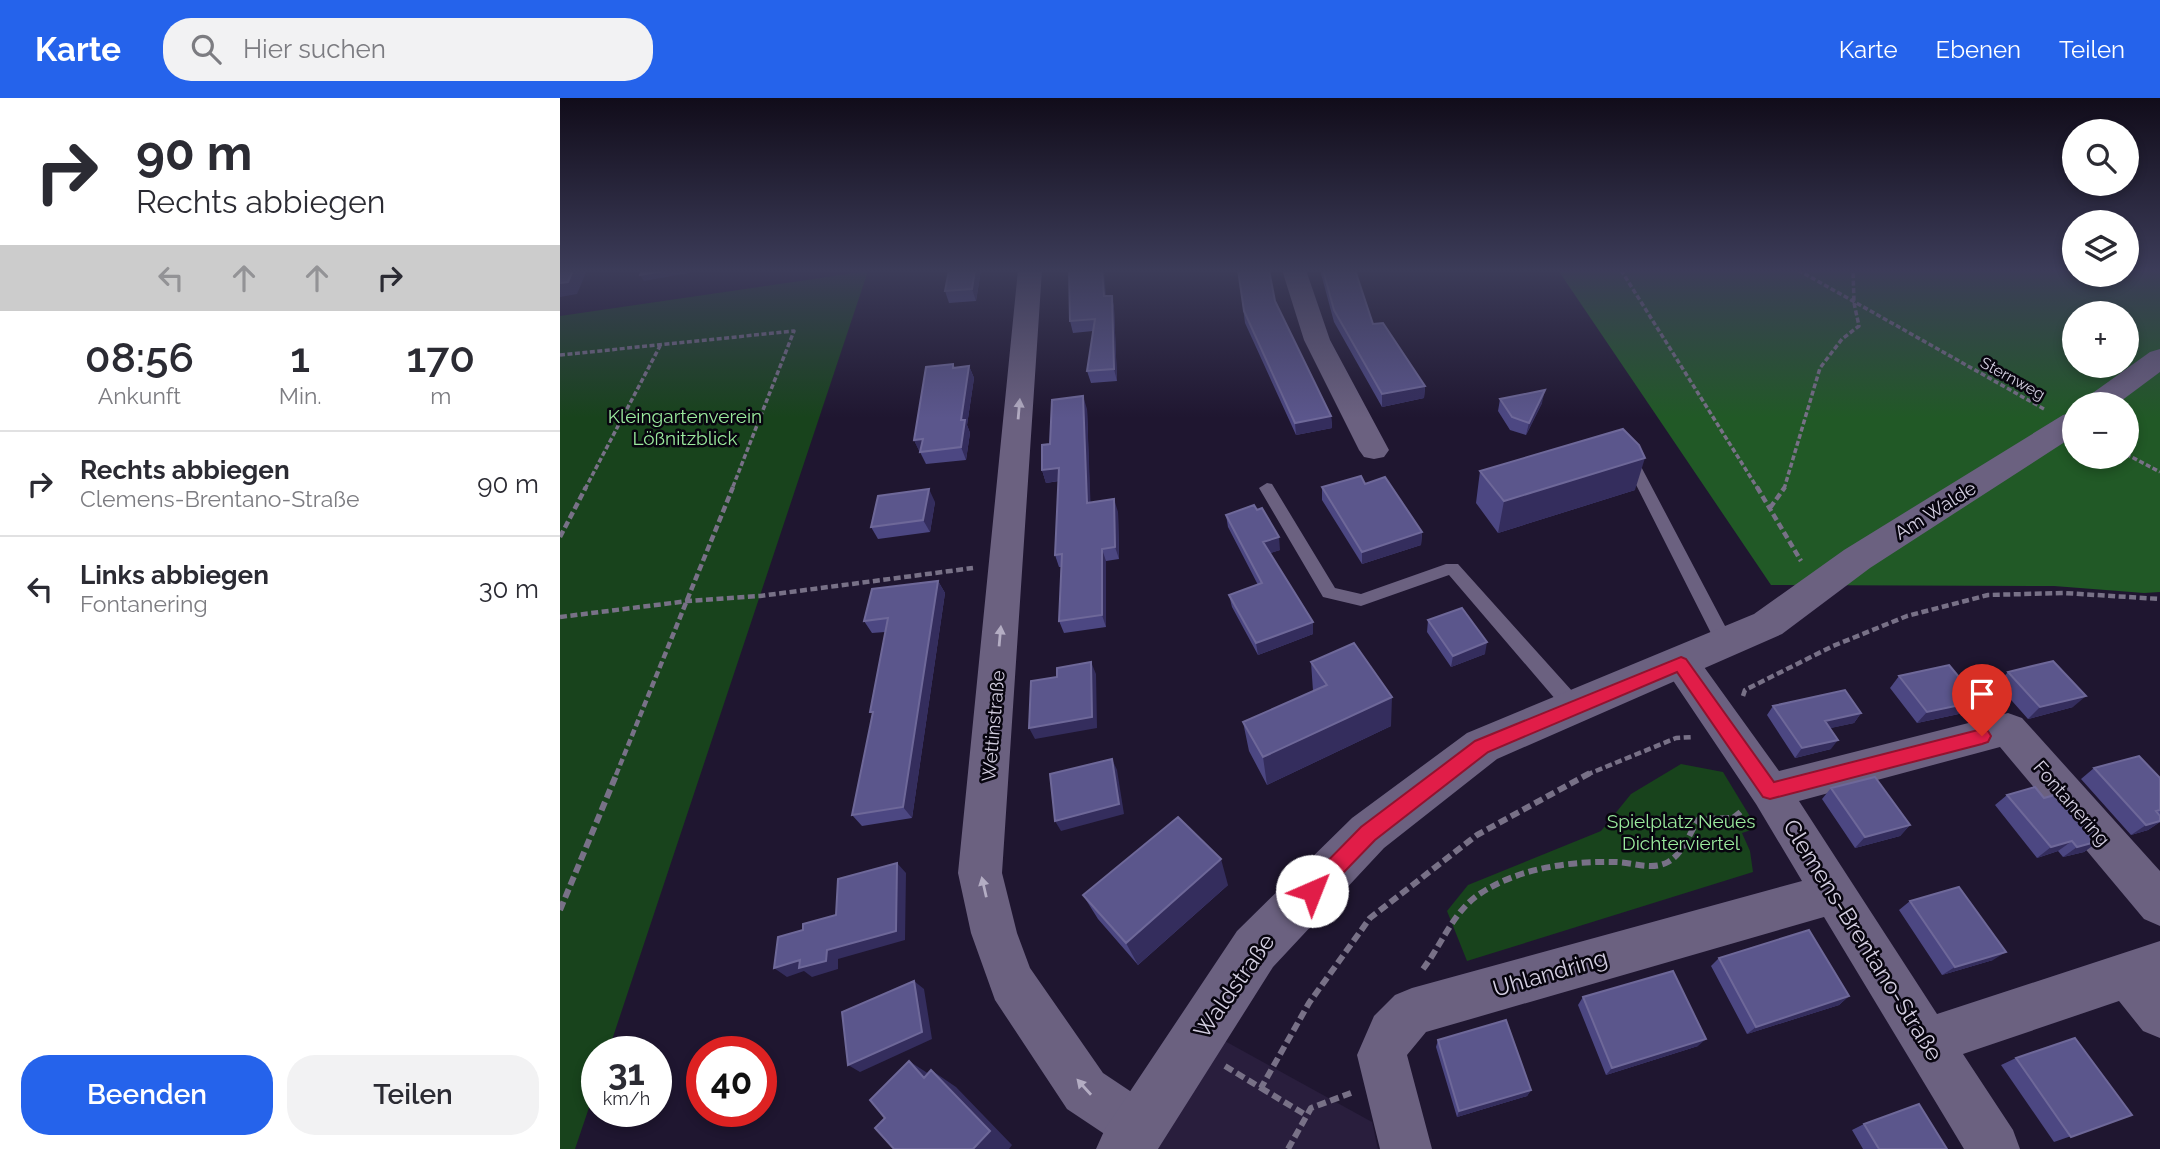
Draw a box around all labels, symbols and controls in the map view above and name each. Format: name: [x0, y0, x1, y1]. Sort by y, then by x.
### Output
search box: [163, 18, 653, 81]
text: Karte: [35, 30, 121, 69]
icon: search: [187, 30, 225, 68]
text: Hier suchen: [243, 34, 386, 64]
text: Karte: [1839, 35, 1898, 64]
text: Ebenen: [1936, 35, 2021, 64]
text: Teilen: [2059, 35, 2125, 64]
map controls: [2062, 119, 2139, 469]
button: search: [2062, 119, 2139, 196]
text: 90 m: [136, 124, 252, 181]
icon: right: [21, 126, 112, 217]
text: Rechts abbiegen: [136, 183, 385, 220]
button: layers: [2062, 210, 2139, 287]
icon: left: [152, 259, 190, 297]
icon: ahead: [225, 259, 263, 297]
icon: ahead: [298, 259, 336, 297]
icon: right: [371, 259, 409, 297]
button: +: [2062, 301, 2139, 378]
text: 08:56: [85, 333, 194, 382]
text: 1: [290, 333, 310, 382]
text: 170: [407, 333, 475, 382]
street label: Sternweg: [1977, 353, 2048, 404]
text: Ankunft: [98, 382, 181, 409]
text: Min.: [279, 382, 322, 409]
text: m: [430, 382, 451, 409]
button: −: [2062, 392, 2139, 469]
one-way arrow: [1014, 398, 1025, 420]
park label: Kleingartenverein Lößnitzblick: [608, 405, 762, 449]
text: Rechts abbiegen: [80, 455, 290, 485]
icon: right: [21, 465, 59, 503]
text: 90 m: [477, 469, 539, 499]
street label: Am Walde: [1890, 476, 1980, 544]
text: Clemens-Brentano-Straße: [80, 485, 359, 512]
text: Links abbiegen: [80, 560, 269, 590]
icon: left: [21, 570, 59, 608]
text: 30 m: [479, 574, 539, 604]
text: Fontanering: [80, 590, 208, 617]
one-way arrow: [995, 625, 1006, 647]
pin: [1952, 664, 2012, 736]
street label: Wettinstraße: [977, 669, 1009, 783]
icon: arrive: [1963, 675, 2001, 713]
street label: Fontanering: [2029, 756, 2115, 850]
park label: Spielplatz Neues Dichterviertel: [1607, 810, 1755, 854]
street label: Clemens-Brentano-Straße: [1778, 814, 1949, 1065]
position arrow: [1275, 854, 1349, 928]
one-way arrow: [978, 876, 989, 898]
street label: Waldstraße: [1188, 928, 1279, 1043]
street label: Uhlandring: [1489, 943, 1610, 1002]
speed limit sign: 40: [686, 1036, 777, 1127]
text: 31: [608, 1052, 645, 1093]
button: Beenden: [21, 1055, 273, 1135]
button: Teilen: [287, 1055, 539, 1135]
one-way arrow: [1076, 1078, 1092, 1096]
text: km/h: [603, 1088, 650, 1109]

